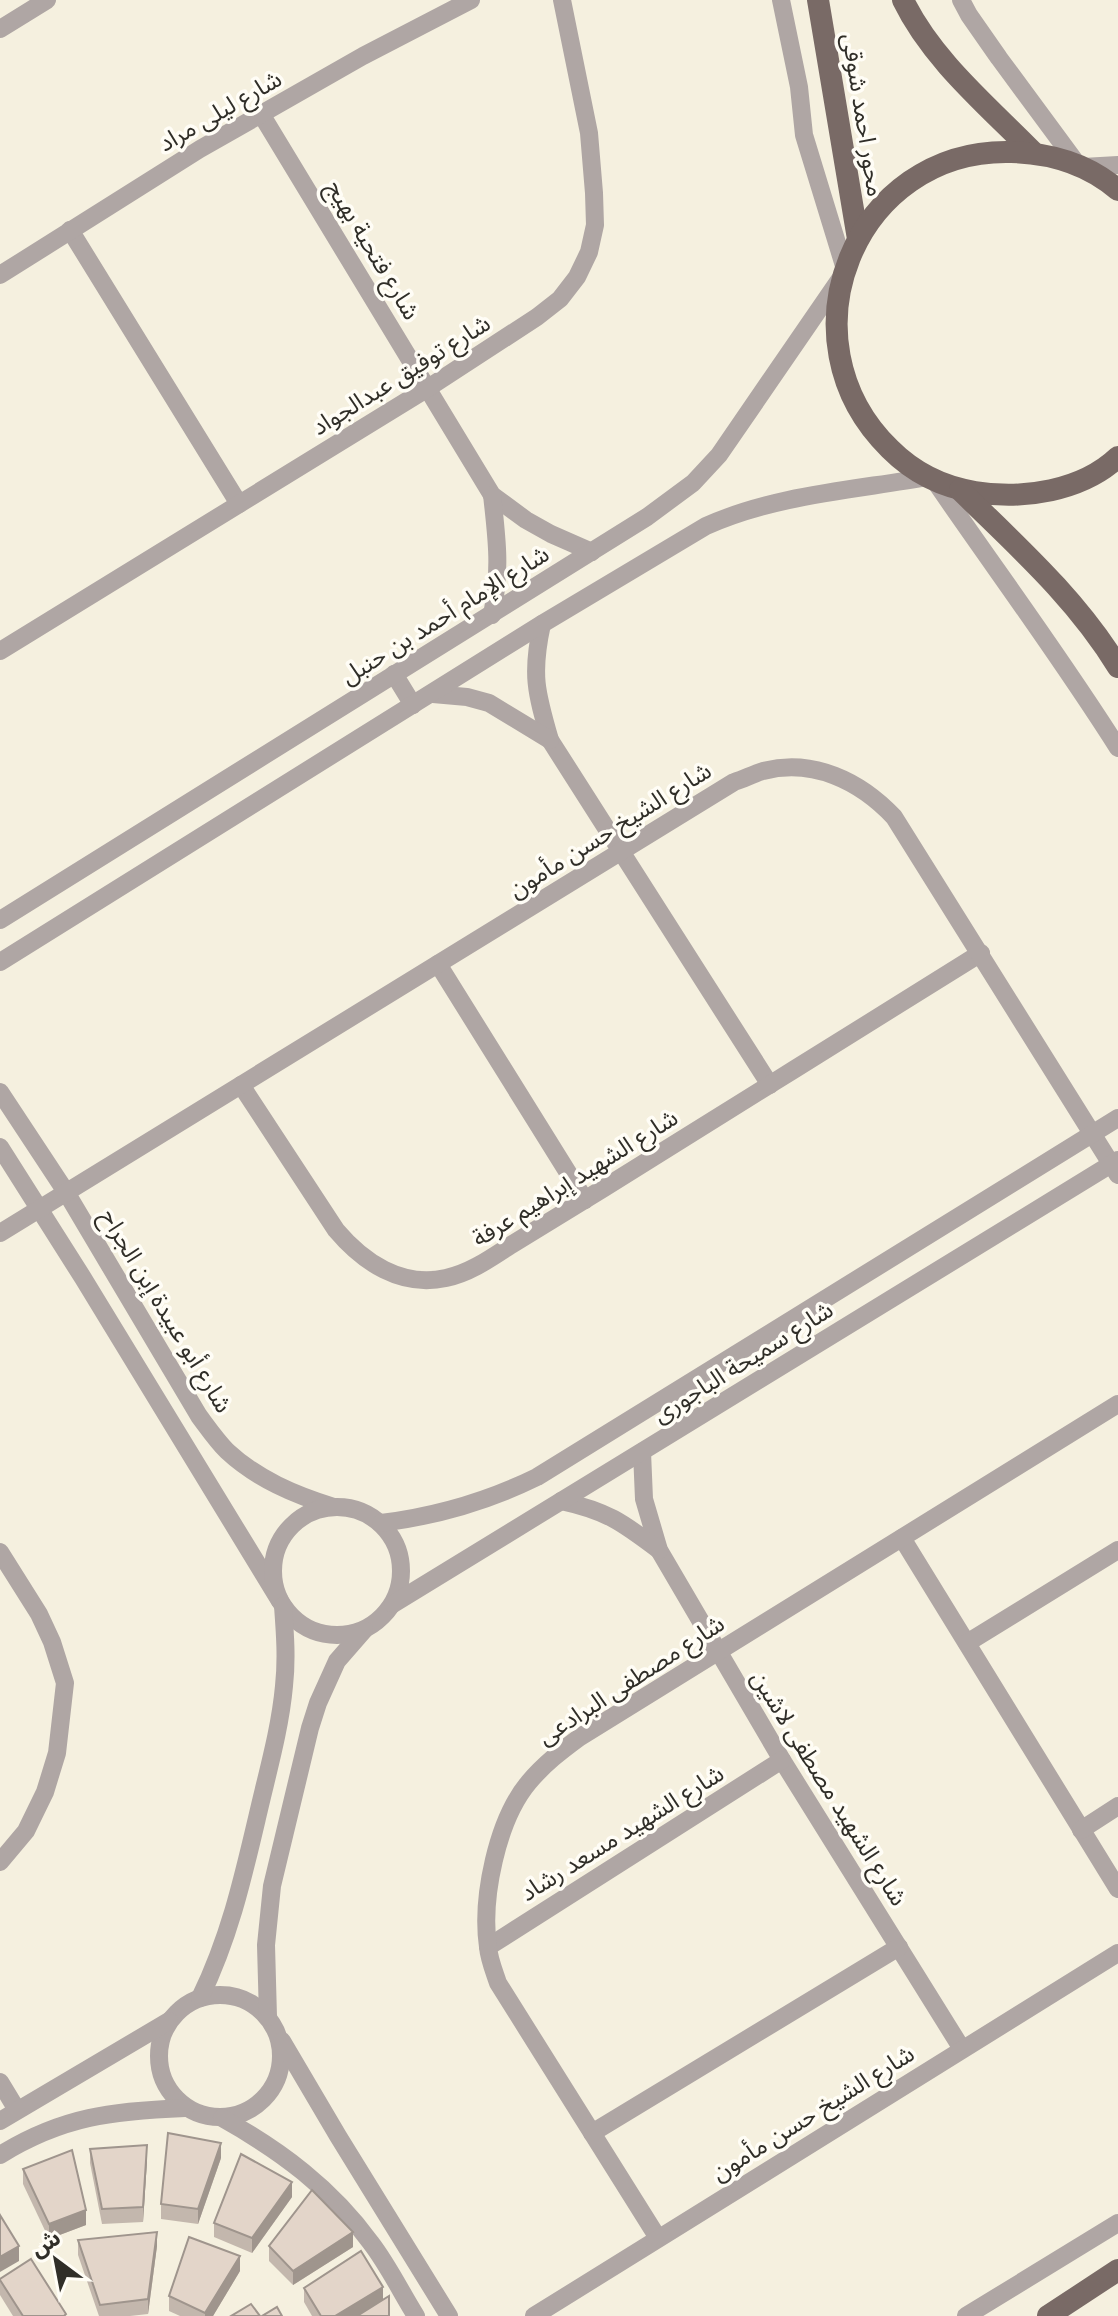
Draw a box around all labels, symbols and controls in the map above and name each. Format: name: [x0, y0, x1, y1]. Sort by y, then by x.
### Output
street label: محور احمد شوقى: [836, 31, 891, 199]
street label: شارع ليلى مراد: [153, 64, 288, 160]
street label: شارع فتحية بهيج: [318, 175, 426, 326]
street label: شارع توفيق عبدالجواد: [306, 308, 497, 444]
street label: شارع الإمام أحمد بن حنبل: [335, 538, 556, 694]
street label: شارع الشيخ حسن مأمون: [503, 755, 718, 906]
street label: شارع الشهيد إبراهيم عرفة: [467, 1102, 684, 1255]
street label: شارع أبو عبيدة إبن الجراح: [92, 1203, 240, 1419]
street label: شارع سميحة الباجورى: [647, 1294, 840, 1431]
street label: شارع مصطفى البرادعى: [532, 1608, 731, 1753]
street label: شارع الشهيد مصطفى لاشين: [743, 1665, 914, 1912]
street label: شارع الشهيد مسعد رشاد: [515, 1758, 730, 1910]
street label: شارع الشيخ حسن مأمون: [706, 2038, 921, 2189]
north arrow: [16, 2220, 96, 2300]
text: ش: [26, 2224, 66, 2263]

